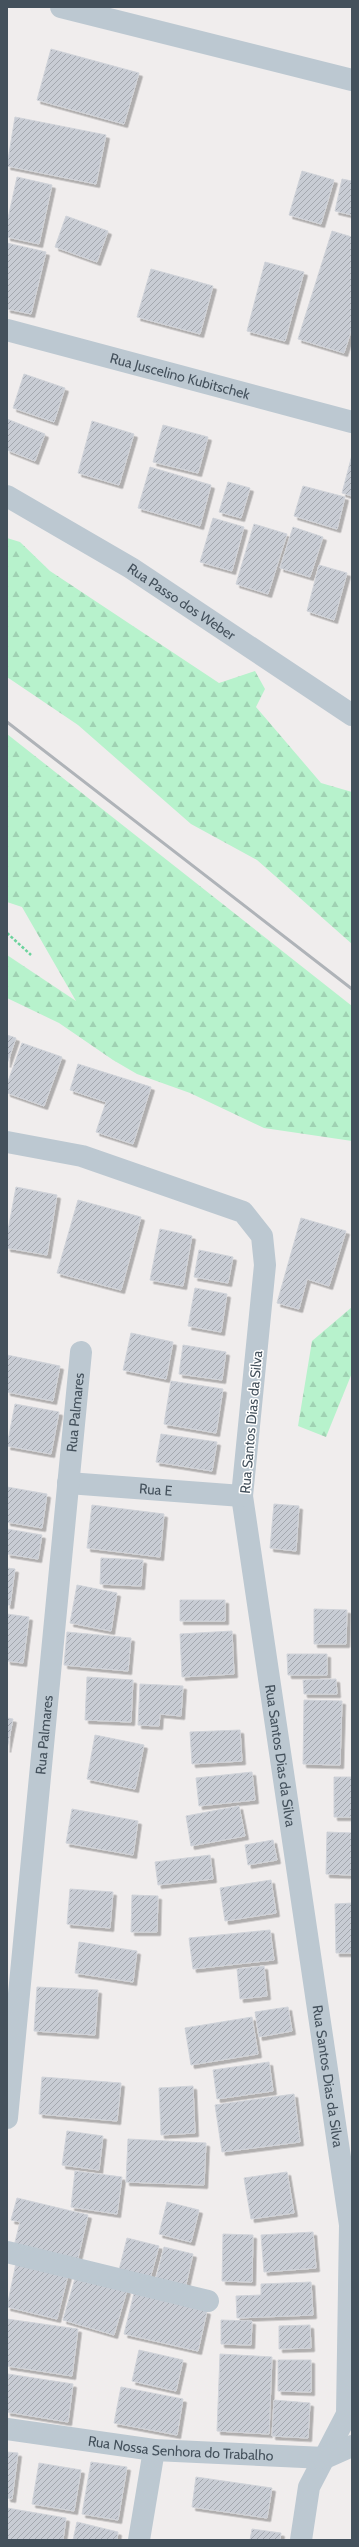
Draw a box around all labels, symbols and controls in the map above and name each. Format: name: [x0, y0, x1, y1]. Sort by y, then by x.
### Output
street label: Rua Juscelino Kubitschek: [108, 349, 253, 404]
street label: Rua Passo dos Weber: [124, 559, 239, 644]
street label: Rua Santos Dias da Silva: [236, 1349, 266, 1494]
street label: Rua Palmares: [62, 1372, 88, 1453]
street label: Rua E: [138, 1479, 173, 1500]
street label: Rua Santos Dias da Silva: [261, 1683, 300, 1828]
street label: Rua Palmares: [31, 1694, 57, 1775]
street label: Rua Santos Dias da Silva: [308, 2004, 347, 2149]
street label: Rua Nossa Senhora do Trabalho: [87, 2432, 274, 2465]

